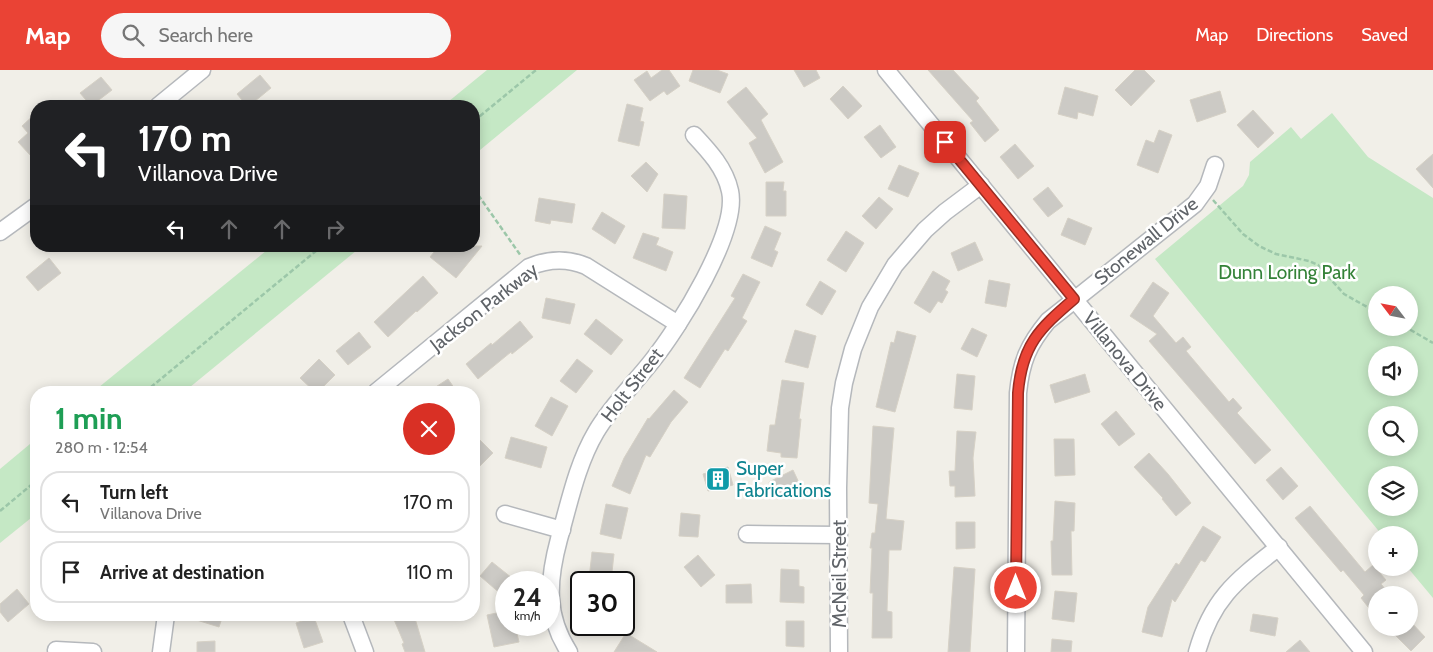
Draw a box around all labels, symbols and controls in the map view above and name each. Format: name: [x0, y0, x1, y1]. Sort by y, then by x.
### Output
search box: [101, 13, 451, 58]
text: Map: [25, 21, 71, 50]
icon: search: [119, 21, 147, 49]
text: Search here: [159, 24, 253, 47]
text: Map: [1195, 24, 1228, 46]
text: Directions: [1256, 24, 1333, 46]
text: Saved: [1361, 24, 1408, 46]
text: 170 m: [138, 117, 231, 160]
icon: left: [55, 120, 120, 185]
pin: [924, 121, 966, 163]
icon: arrive: [931, 128, 959, 156]
text: Villanova Drive: [138, 160, 278, 187]
street label: Stonewall Drive: [1090, 192, 1203, 290]
icon: left: [162, 215, 190, 243]
icon: ahead: [215, 215, 243, 243]
icon: ahead: [268, 215, 296, 243]
icon: right: [321, 215, 349, 243]
street label: Jackson Parkway: [425, 258, 543, 357]
park label: Dunn Loring Park: [1218, 261, 1356, 284]
north arrow: [1368, 286, 1418, 336]
map controls: [1368, 286, 1418, 636]
street label: Villanova Drive: [1078, 307, 1172, 415]
street label: Holt Street: [596, 343, 668, 427]
button: sound: [1368, 346, 1418, 396]
text: 1 min: [55, 400, 123, 437]
button: close: [403, 403, 455, 455]
button: search: [1368, 406, 1418, 456]
text: 280 m · 12:54: [55, 438, 148, 457]
place label: Super Fabrications: [736, 457, 832, 502]
building icon: Super Fabrications: [705, 466, 731, 492]
button: layers: [1368, 466, 1418, 516]
text: Turn left: [100, 481, 168, 504]
icon: left: [57, 488, 85, 516]
text: 170 m: [403, 491, 453, 514]
text: Villanova Drive: [100, 504, 202, 523]
street label: McNeil Street: [828, 519, 851, 628]
button: +: [1368, 526, 1418, 576]
icon: arrive: [57, 558, 85, 586]
text: Arrive at destination: [100, 561, 264, 584]
text: 110 m: [406, 561, 453, 584]
position arrow: [989, 561, 1041, 613]
speed limit sign: 30: [570, 571, 635, 636]
text: 24: [513, 582, 542, 612]
button: −: [1368, 586, 1418, 636]
text: km/h: [514, 608, 541, 623]

